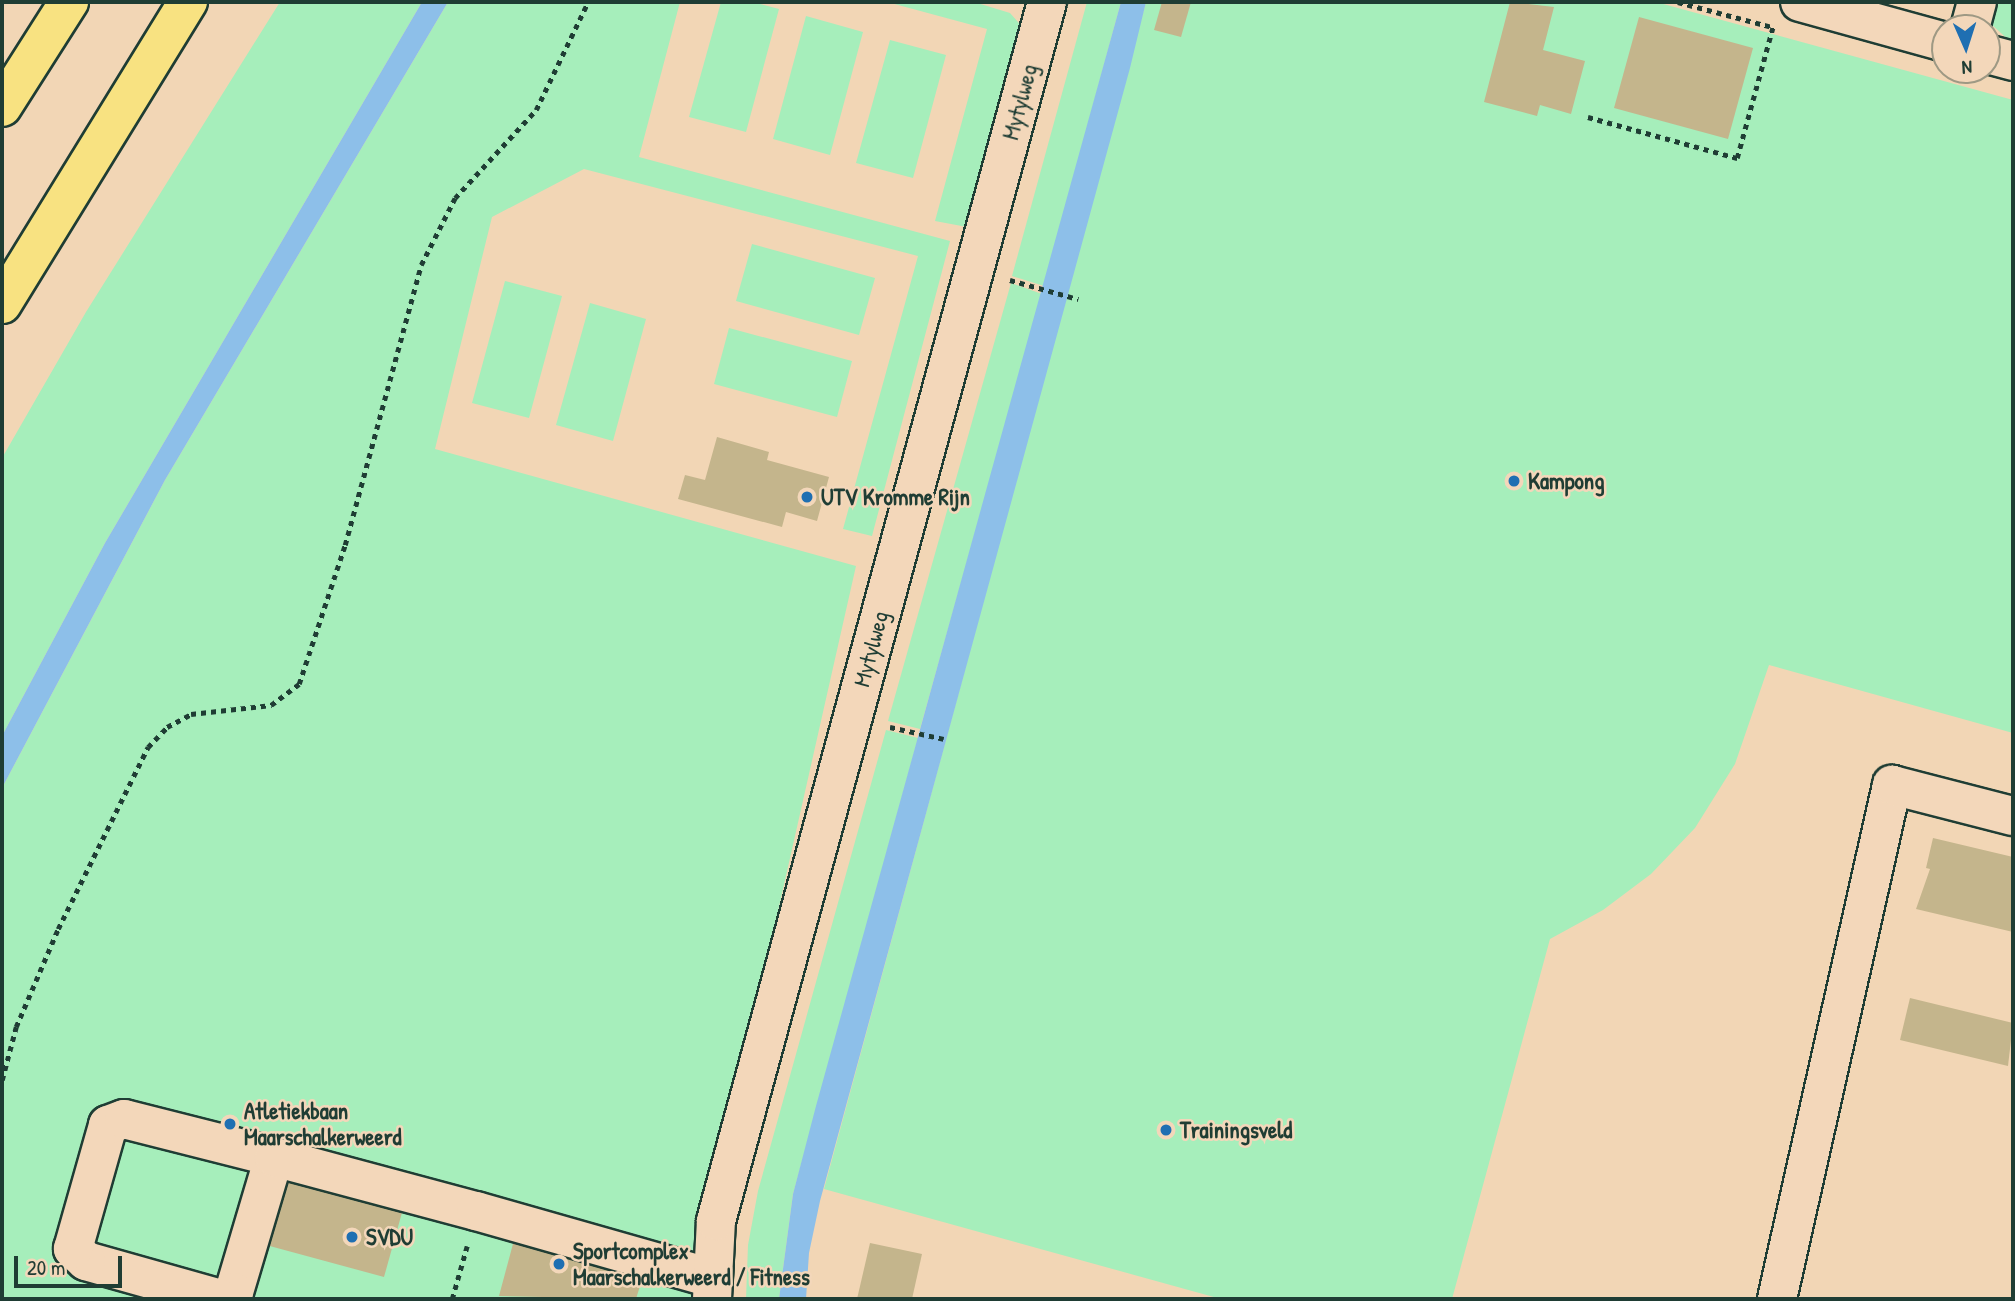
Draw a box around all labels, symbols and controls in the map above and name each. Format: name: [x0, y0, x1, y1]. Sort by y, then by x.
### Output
north arrow: [1931, 14, 2001, 84]
text: N: [1961, 55, 1973, 81]
street label: Mytylweg: [997, 61, 1043, 143]
place label: Kampong: [1528, 467, 1604, 495]
marker: Kampong: [1506, 473, 1522, 489]
place label: UTV Kromme Rijn: [821, 483, 970, 511]
marker: UTV Kromme Rijn: [799, 489, 815, 505]
street label: Mytylweg: [848, 608, 894, 690]
place label: Atletiekbaan Maarschalkerweerd: [244, 1097, 401, 1151]
marker: Atletiekbaan Maarschalkerweerd: [222, 1116, 238, 1132]
place label: Trainingsveld: [1180, 1116, 1292, 1144]
marker: Trainingsveld: [1158, 1122, 1174, 1138]
place label: SVDU: [366, 1223, 413, 1251]
marker: SVDU: [344, 1229, 360, 1245]
place label: Sportcomplex Maarschalkerweerd / Fitness: [573, 1237, 810, 1291]
scale bar: [18, 1242, 126, 1286]
text: 20 m: [27, 1253, 65, 1282]
marker: Sportcomplex Maarschalkerweerd / Fitness: [551, 1256, 567, 1272]

